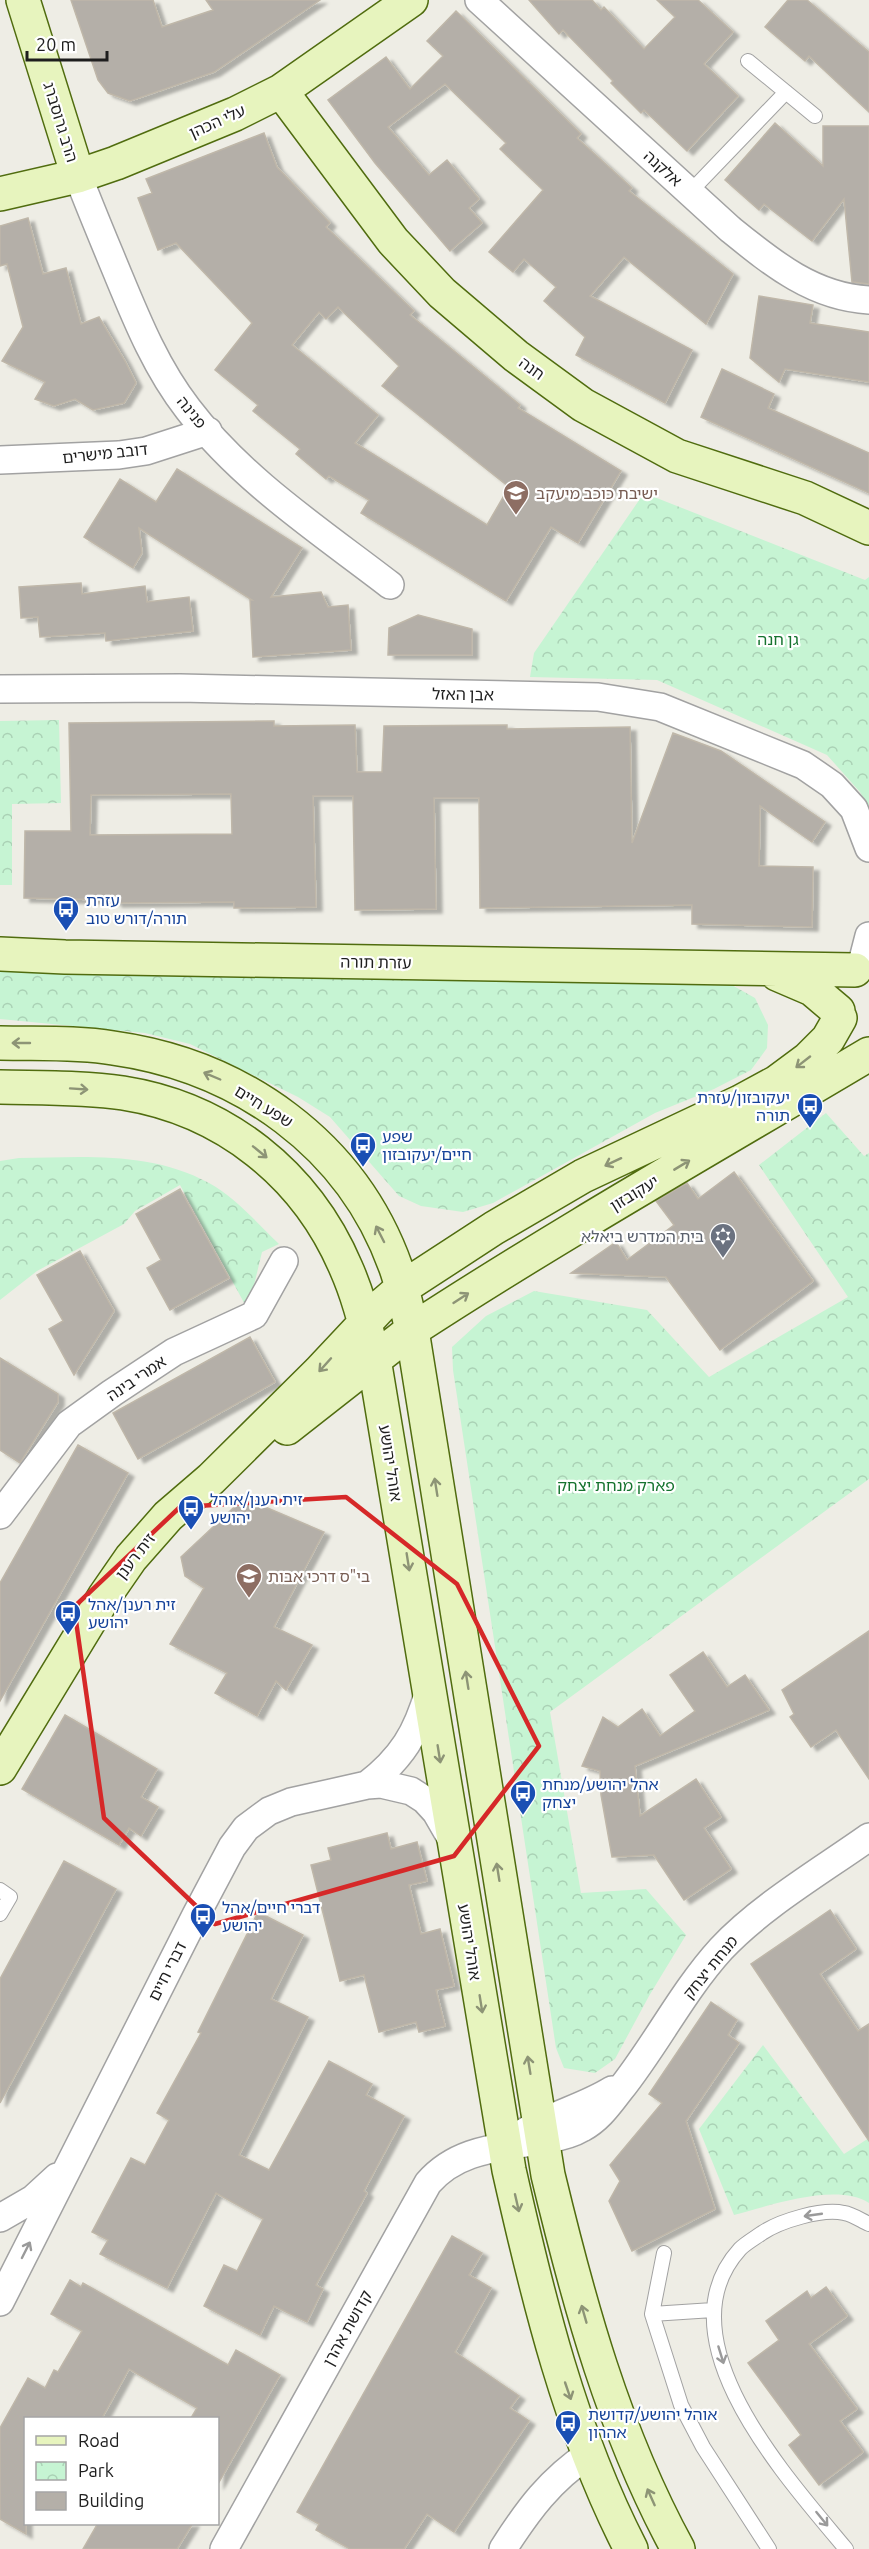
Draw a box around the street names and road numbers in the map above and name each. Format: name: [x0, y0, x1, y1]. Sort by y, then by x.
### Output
street label: הרב גרוסברג: [40, 80, 82, 164]
street label: עלי הכהן: [186, 101, 248, 141]
street label: אלקנה: [640, 146, 686, 190]
street label: חנה: [516, 353, 548, 383]
street label: פנינה: [174, 392, 210, 432]
street label: דובב מישרים: [61, 440, 149, 466]
street label: אבן האזל: [432, 684, 494, 704]
street label: עזרת תורה: [340, 952, 412, 972]
street label: שפע חיים: [232, 1081, 296, 1131]
street label: יעקובזון: [606, 1172, 662, 1214]
street label: אמרי בינה: [103, 1352, 169, 1404]
street label: אוהל יהושע: [376, 1423, 406, 1503]
street label: זית רענן: [111, 1529, 159, 1583]
street label: אוהל יהושע: [455, 1902, 485, 1982]
street label: מנחת יצחק: [679, 1932, 741, 2002]
street label: דברי חיים: [144, 1938, 190, 2004]
street label: קדושת אהרן: [319, 2287, 375, 2369]

